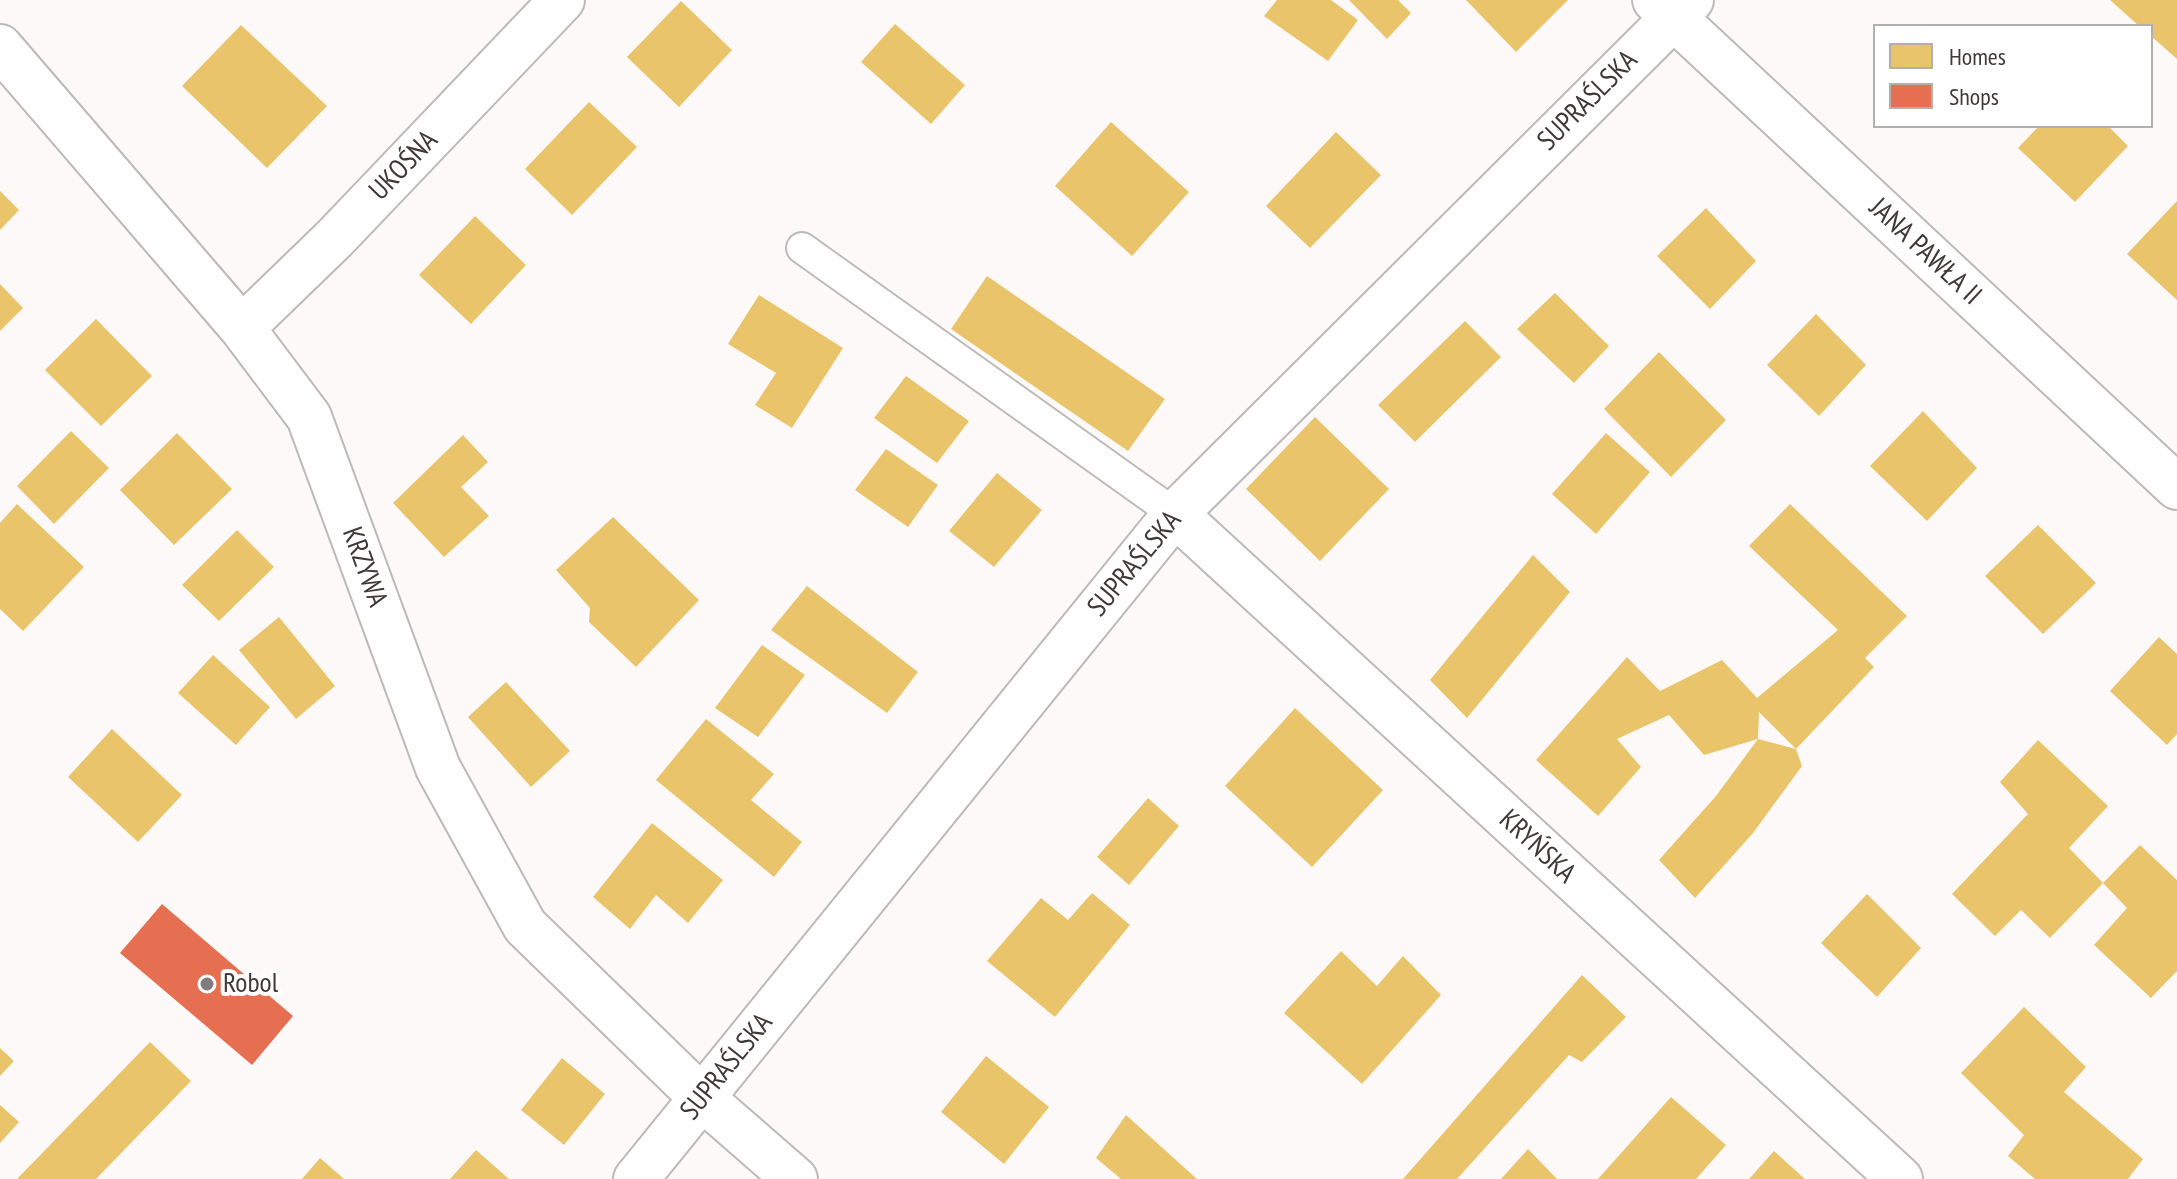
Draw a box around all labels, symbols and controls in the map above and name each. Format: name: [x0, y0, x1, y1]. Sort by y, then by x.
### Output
legend: [1873, 24, 2153, 128]
text: Homes: [1949, 41, 2006, 72]
street label: SUPRAŚLSKA: [1531, 44, 1645, 158]
text: Shops: [1949, 81, 1999, 112]
street label: UKOŚNA: [363, 124, 445, 208]
street label: JANA PAWŁA II: [1862, 192, 1988, 312]
street label: SUPRAŚLSKA: [1081, 504, 1189, 624]
street label: KRZYWA: [334, 523, 394, 611]
street label: KRYŃSKA: [1492, 803, 1582, 891]
place label: Robol: [223, 967, 278, 1001]
marker: Robol: [198, 975, 216, 993]
street label: SUPRAŚLSKA: [674, 1007, 780, 1127]

